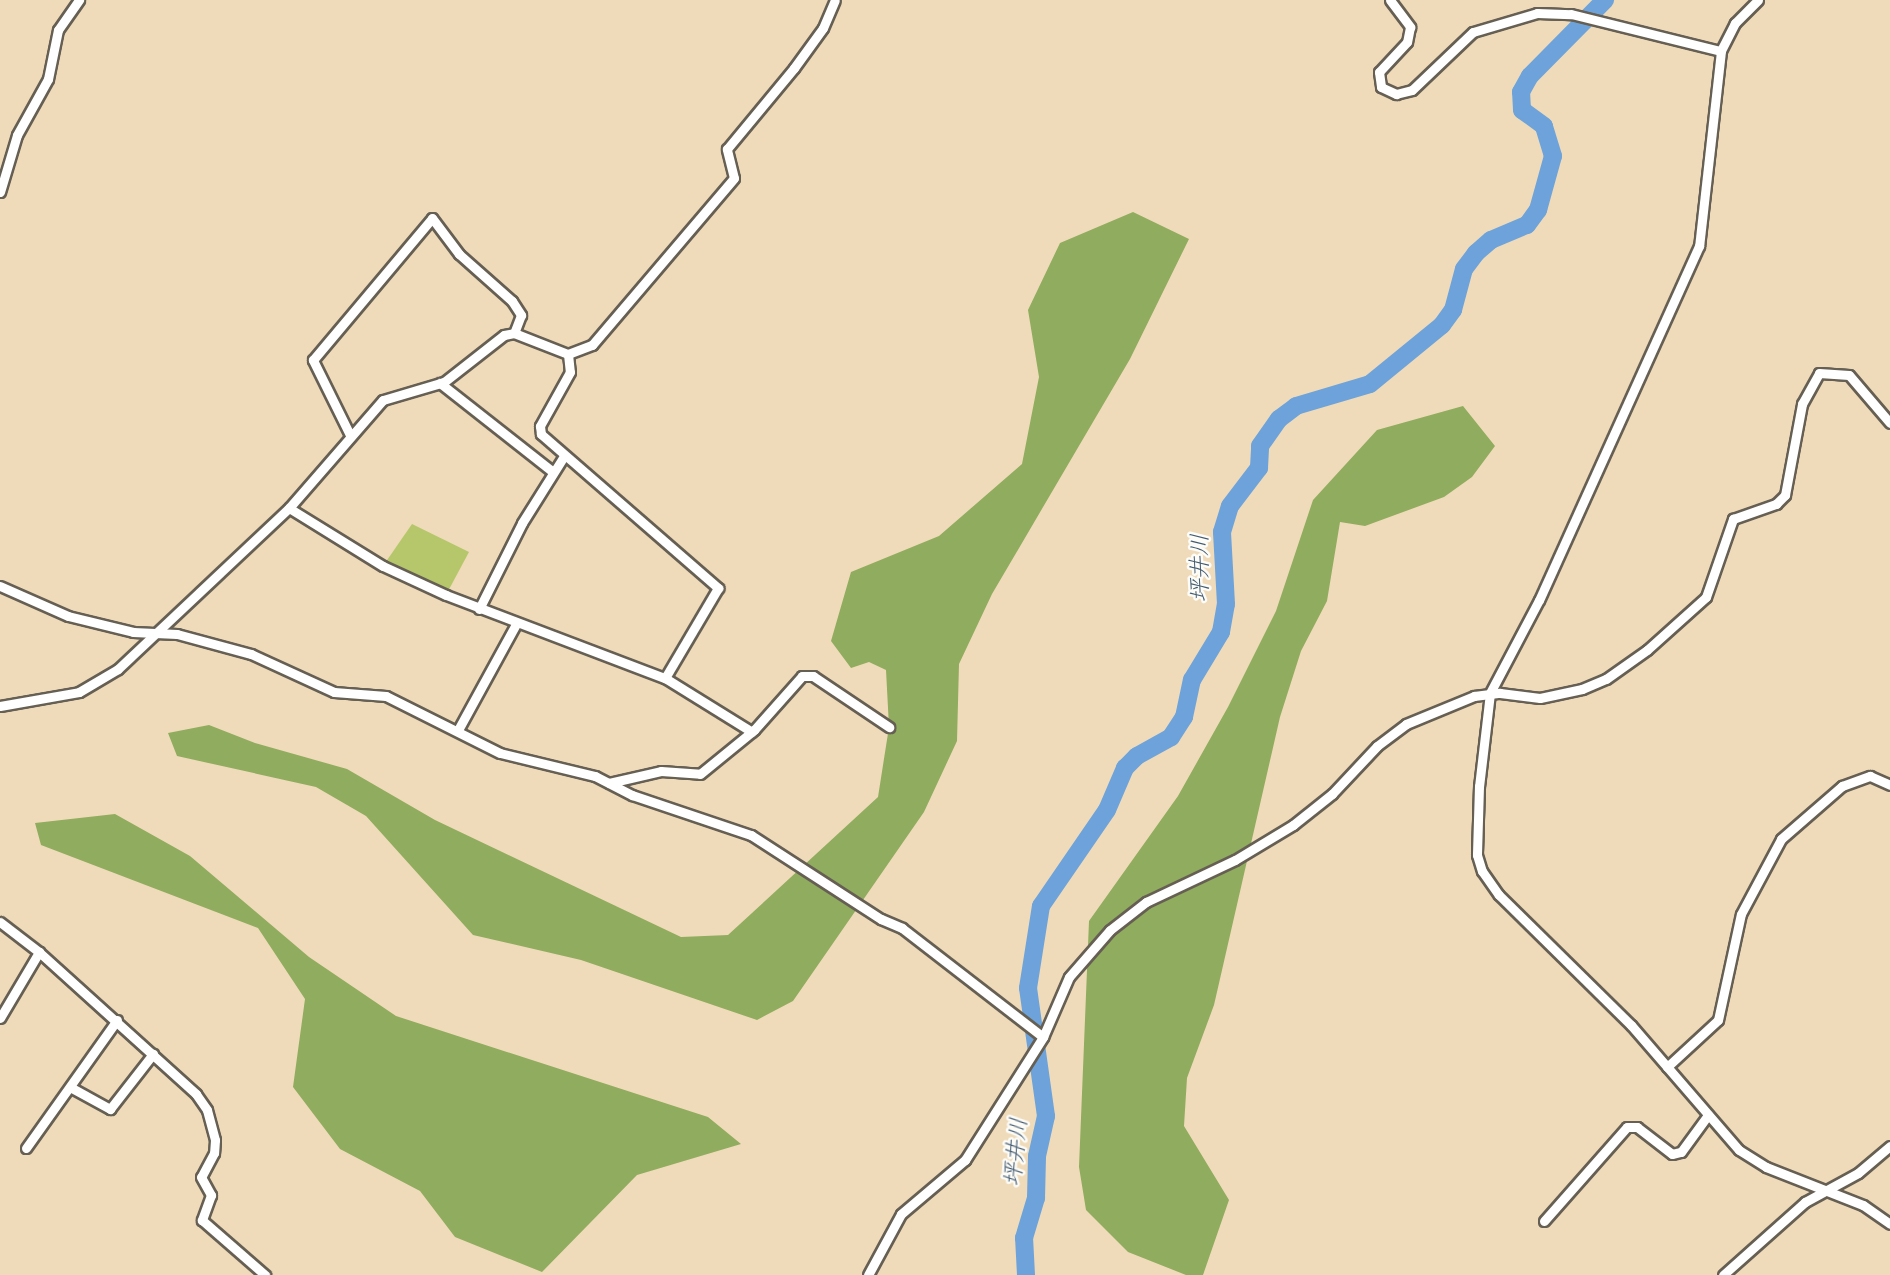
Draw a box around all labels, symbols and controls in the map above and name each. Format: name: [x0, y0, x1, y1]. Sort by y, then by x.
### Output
water label: 坪井川: [1186, 534, 1214, 602]
water label: 坪井川: [999, 1116, 1033, 1188]

